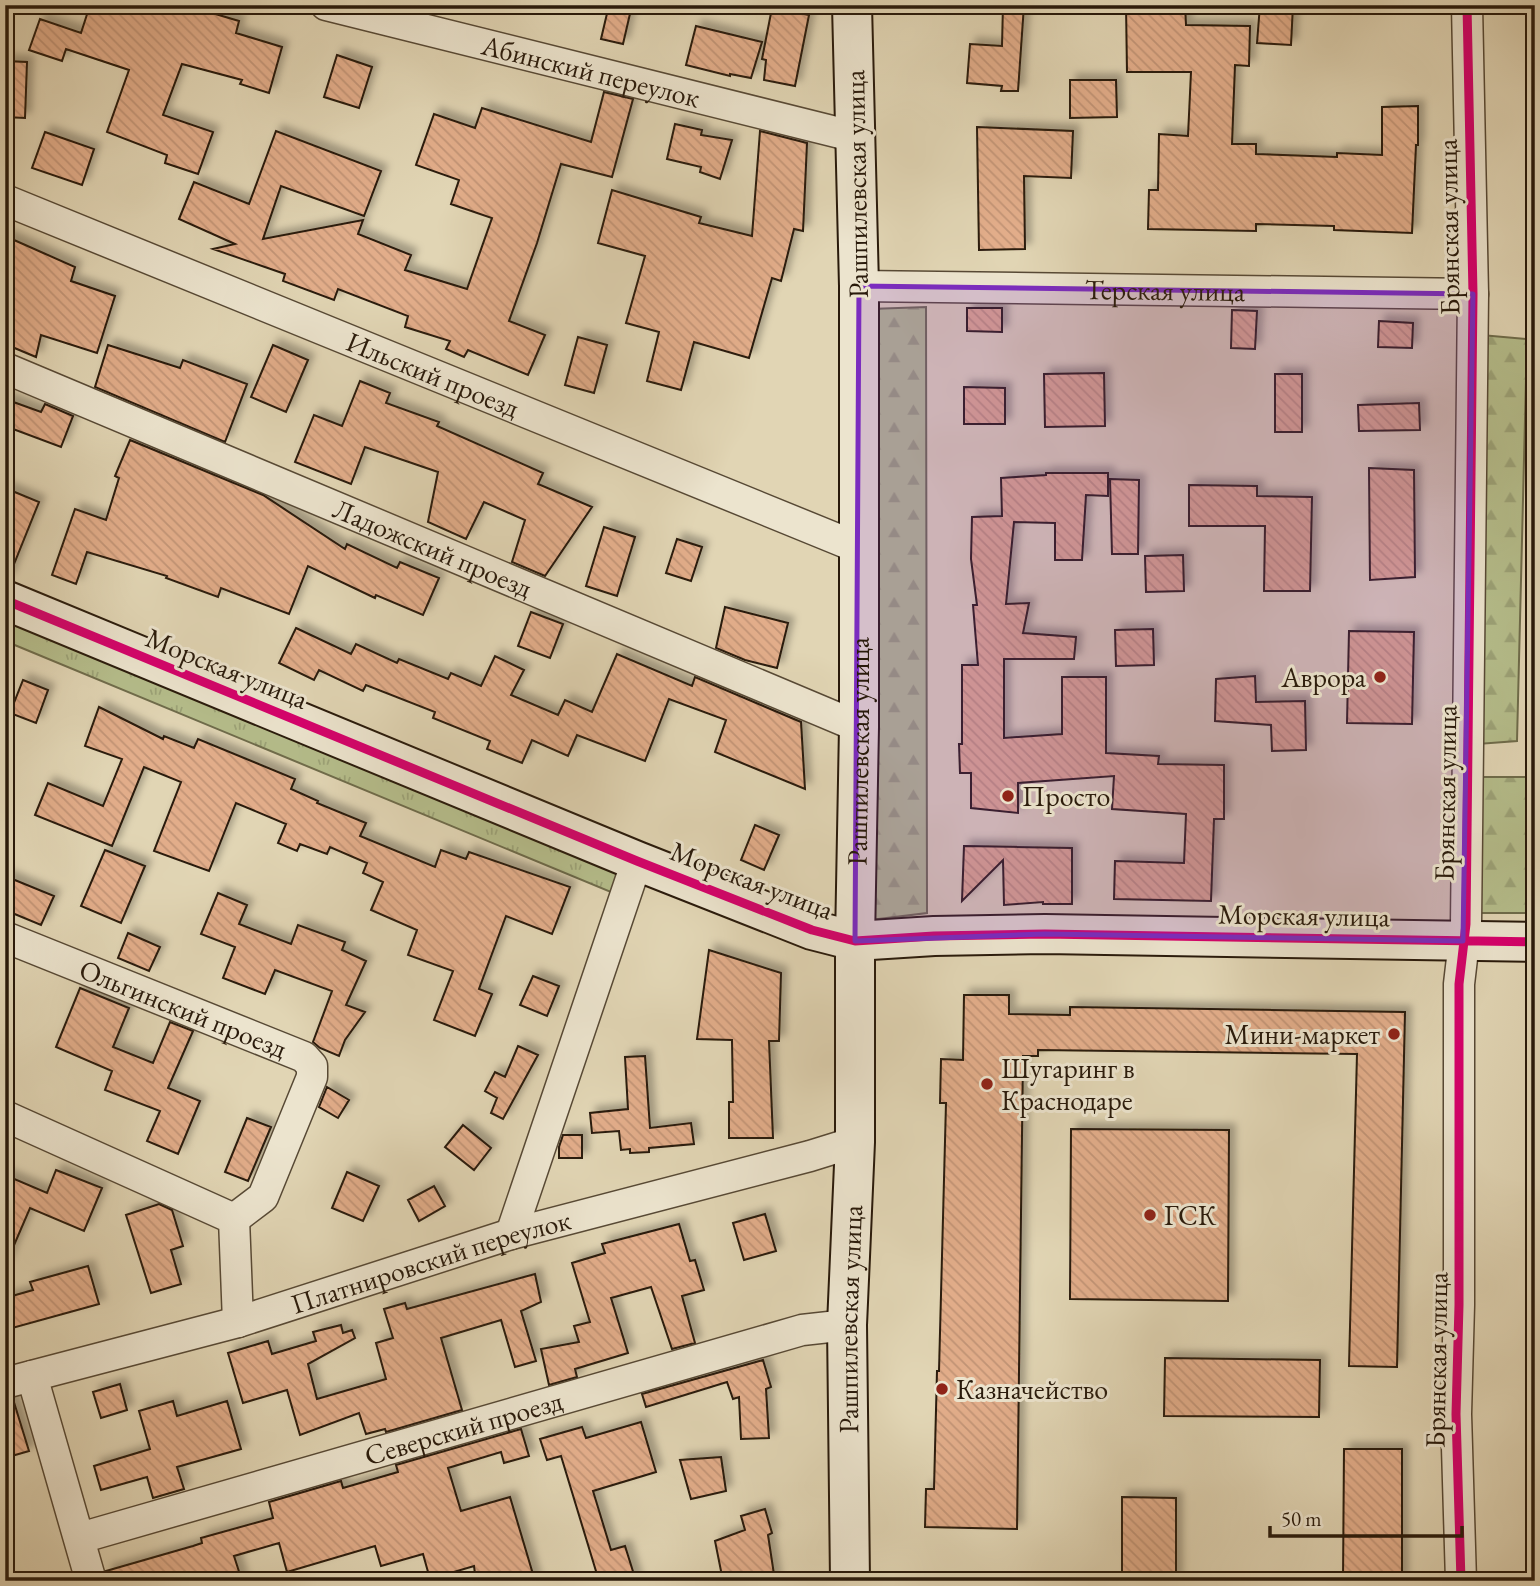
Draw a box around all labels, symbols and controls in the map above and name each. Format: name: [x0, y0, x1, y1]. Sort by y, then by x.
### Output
street label: Абинский переулок: [477, 26, 704, 115]
street label: Рашпилевская улица: [836, 69, 876, 298]
street label: Брянская улица: [1428, 138, 1468, 315]
street label: Терская улица: [1085, 271, 1246, 309]
street label: Ильский проезд: [341, 323, 525, 426]
street label: Ладожский проезд: [328, 490, 538, 606]
street label: Морская улица: [141, 619, 314, 717]
street label: Рашпилевская улица: [838, 636, 877, 866]
place label: Аврора: [1280, 659, 1367, 695]
marker: Аврора: [1372, 669, 1388, 685]
street label: Брянская улица: [1425, 704, 1465, 881]
place label: Просто: [1022, 778, 1110, 814]
marker: Просто: [1000, 788, 1016, 804]
street label: Морская улица: [665, 832, 839, 928]
street label: Морская улица: [1218, 896, 1391, 935]
street label: Ольгинский проезд: [74, 951, 292, 1066]
place label: Мини-маркет: [1225, 1016, 1381, 1052]
marker: Мини-маркет: [1386, 1026, 1402, 1042]
place label: Шугаринг в Краснодаре: [1001, 1050, 1135, 1118]
marker: Шугаринг в Краснодаре: [979, 1076, 995, 1092]
place label: ГСК: [1164, 1197, 1217, 1233]
street label: Платнировский переулок: [286, 1201, 575, 1322]
street label: Рашпилевская улица: [829, 1203, 870, 1433]
marker: ГСК: [1142, 1207, 1158, 1223]
street label: Брянская улица: [1416, 1271, 1456, 1448]
place label: Казначейство: [956, 1371, 1108, 1407]
marker: Казначейство: [934, 1381, 950, 1397]
street label: Северский проезд: [360, 1382, 567, 1473]
scale bar: [1270, 1495, 1463, 1539]
text: 50 m: [1281, 1505, 1322, 1532]

